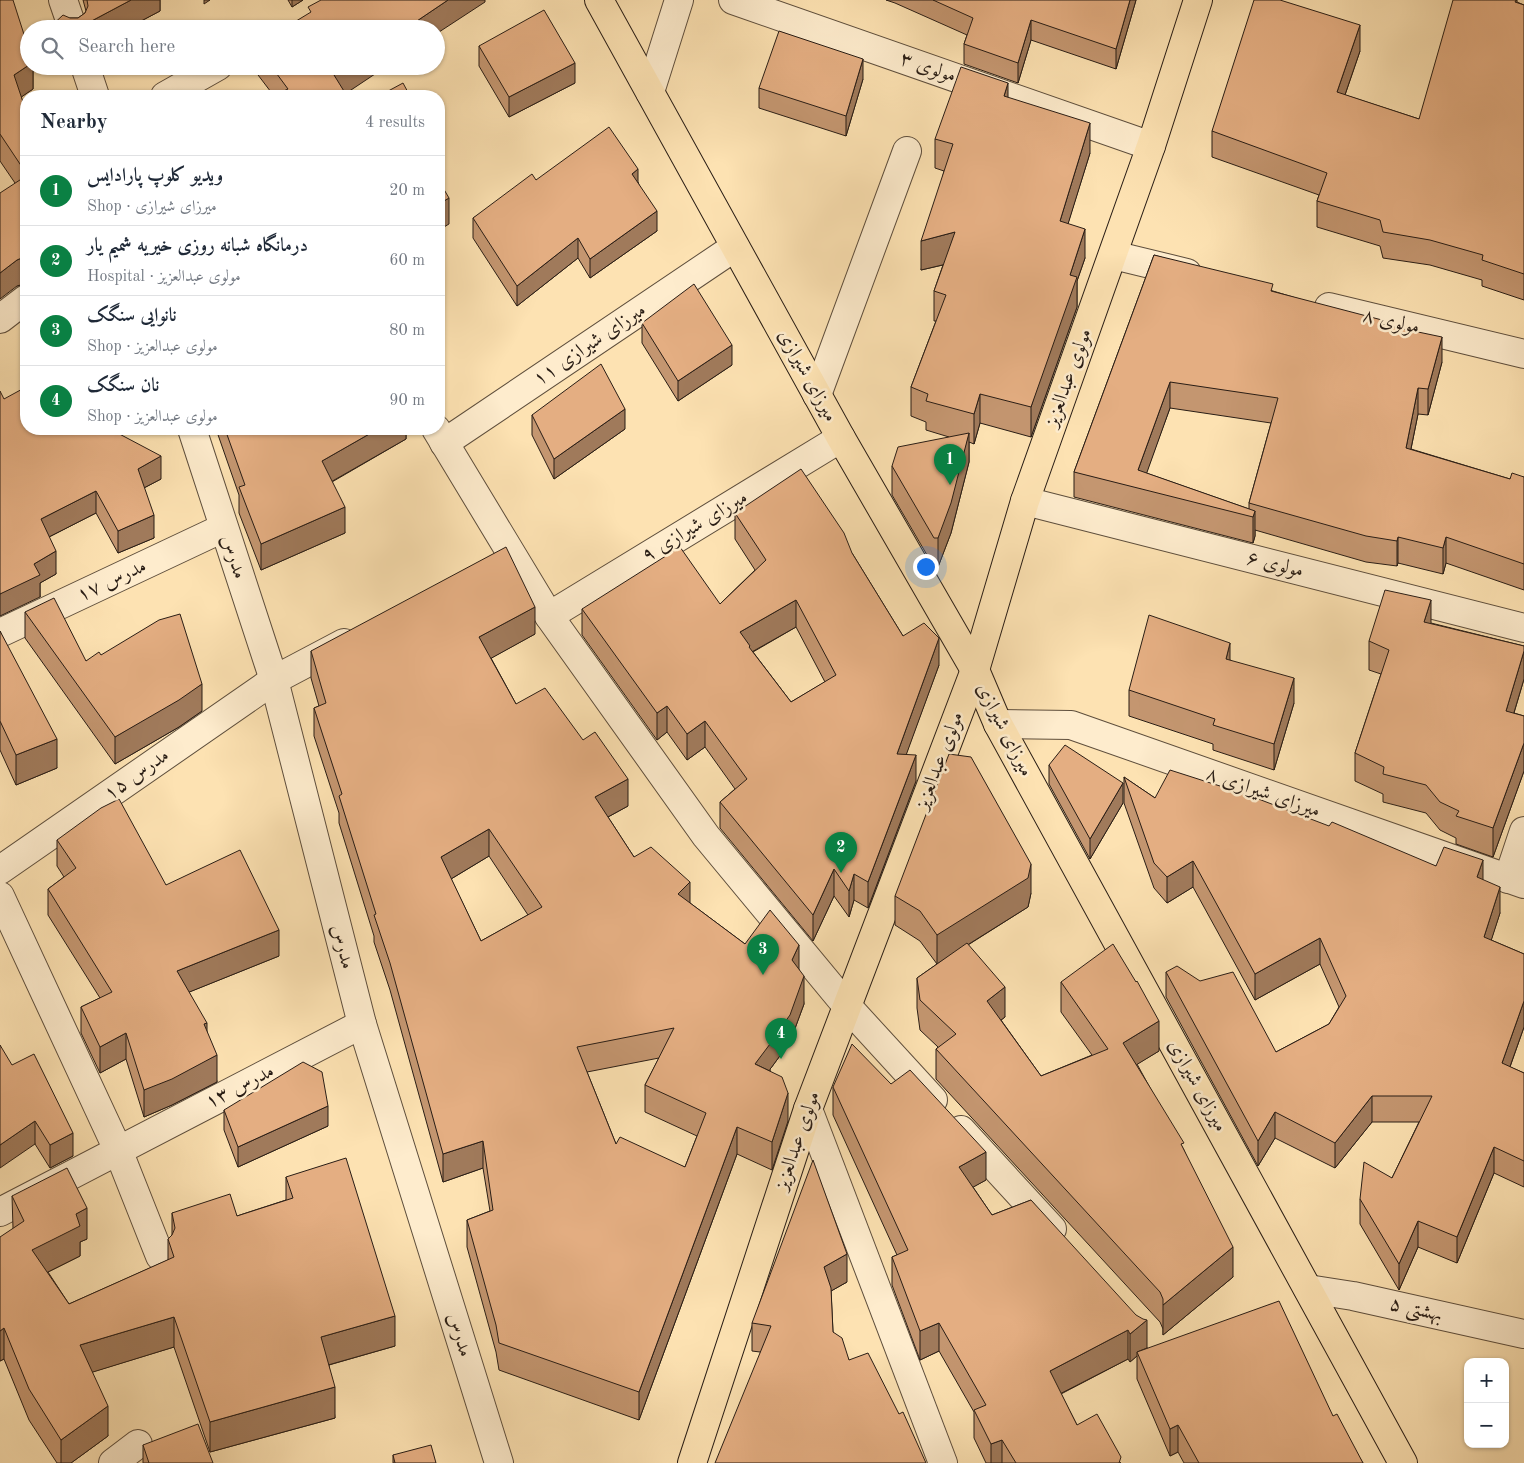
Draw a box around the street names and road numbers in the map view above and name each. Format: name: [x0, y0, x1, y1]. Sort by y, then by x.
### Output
street label: مولوی ۳: [897, 49, 959, 88]
street label: میرزای شیرازی ۱۱: [530, 300, 650, 390]
street label: مولوی ۸: [1360, 306, 1421, 339]
street label: مولوی عبدالعزیز: [1041, 326, 1097, 432]
street label: میرزای شیرازی: [774, 327, 840, 425]
street label: میرزای شیرازی ۹: [639, 488, 751, 566]
street label: مدرس: [217, 532, 249, 582]
street label: مولوی ۶: [1244, 548, 1305, 583]
street label: مدرس ۱۷: [74, 556, 150, 606]
street label: میرزای شیرازی: [972, 680, 1036, 780]
street label: مولوی عبدالعزیز: [911, 709, 969, 815]
street label: مدرس ۱۵: [101, 746, 173, 804]
street label: میرزای شیرازی ۸: [1203, 764, 1323, 822]
street label: مدرس: [327, 923, 357, 971]
street label: میرزای شیرازی: [1164, 1037, 1230, 1135]
street label: مدرس ۱۳: [202, 1061, 278, 1113]
street label: مولوی عبدالعزیز: [771, 1089, 825, 1195]
street label: بهشتی ۵: [1387, 1294, 1444, 1329]
street label: مدرس: [443, 1311, 475, 1359]

